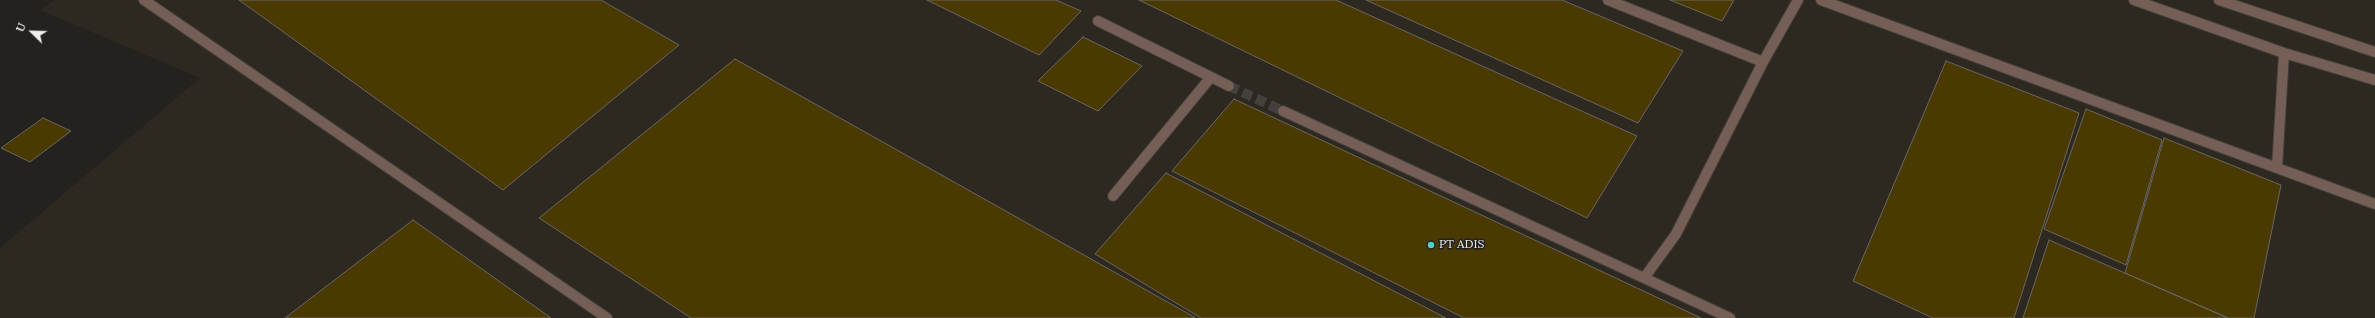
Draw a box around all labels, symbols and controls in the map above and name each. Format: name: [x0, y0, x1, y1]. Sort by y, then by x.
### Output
north arrow: [12, 12, 52, 52]
text: U: [13, 21, 29, 34]
place label: PT ADIS: [1439, 238, 1484, 252]
marker: PT ADIS: [1426, 240, 1436, 250]

